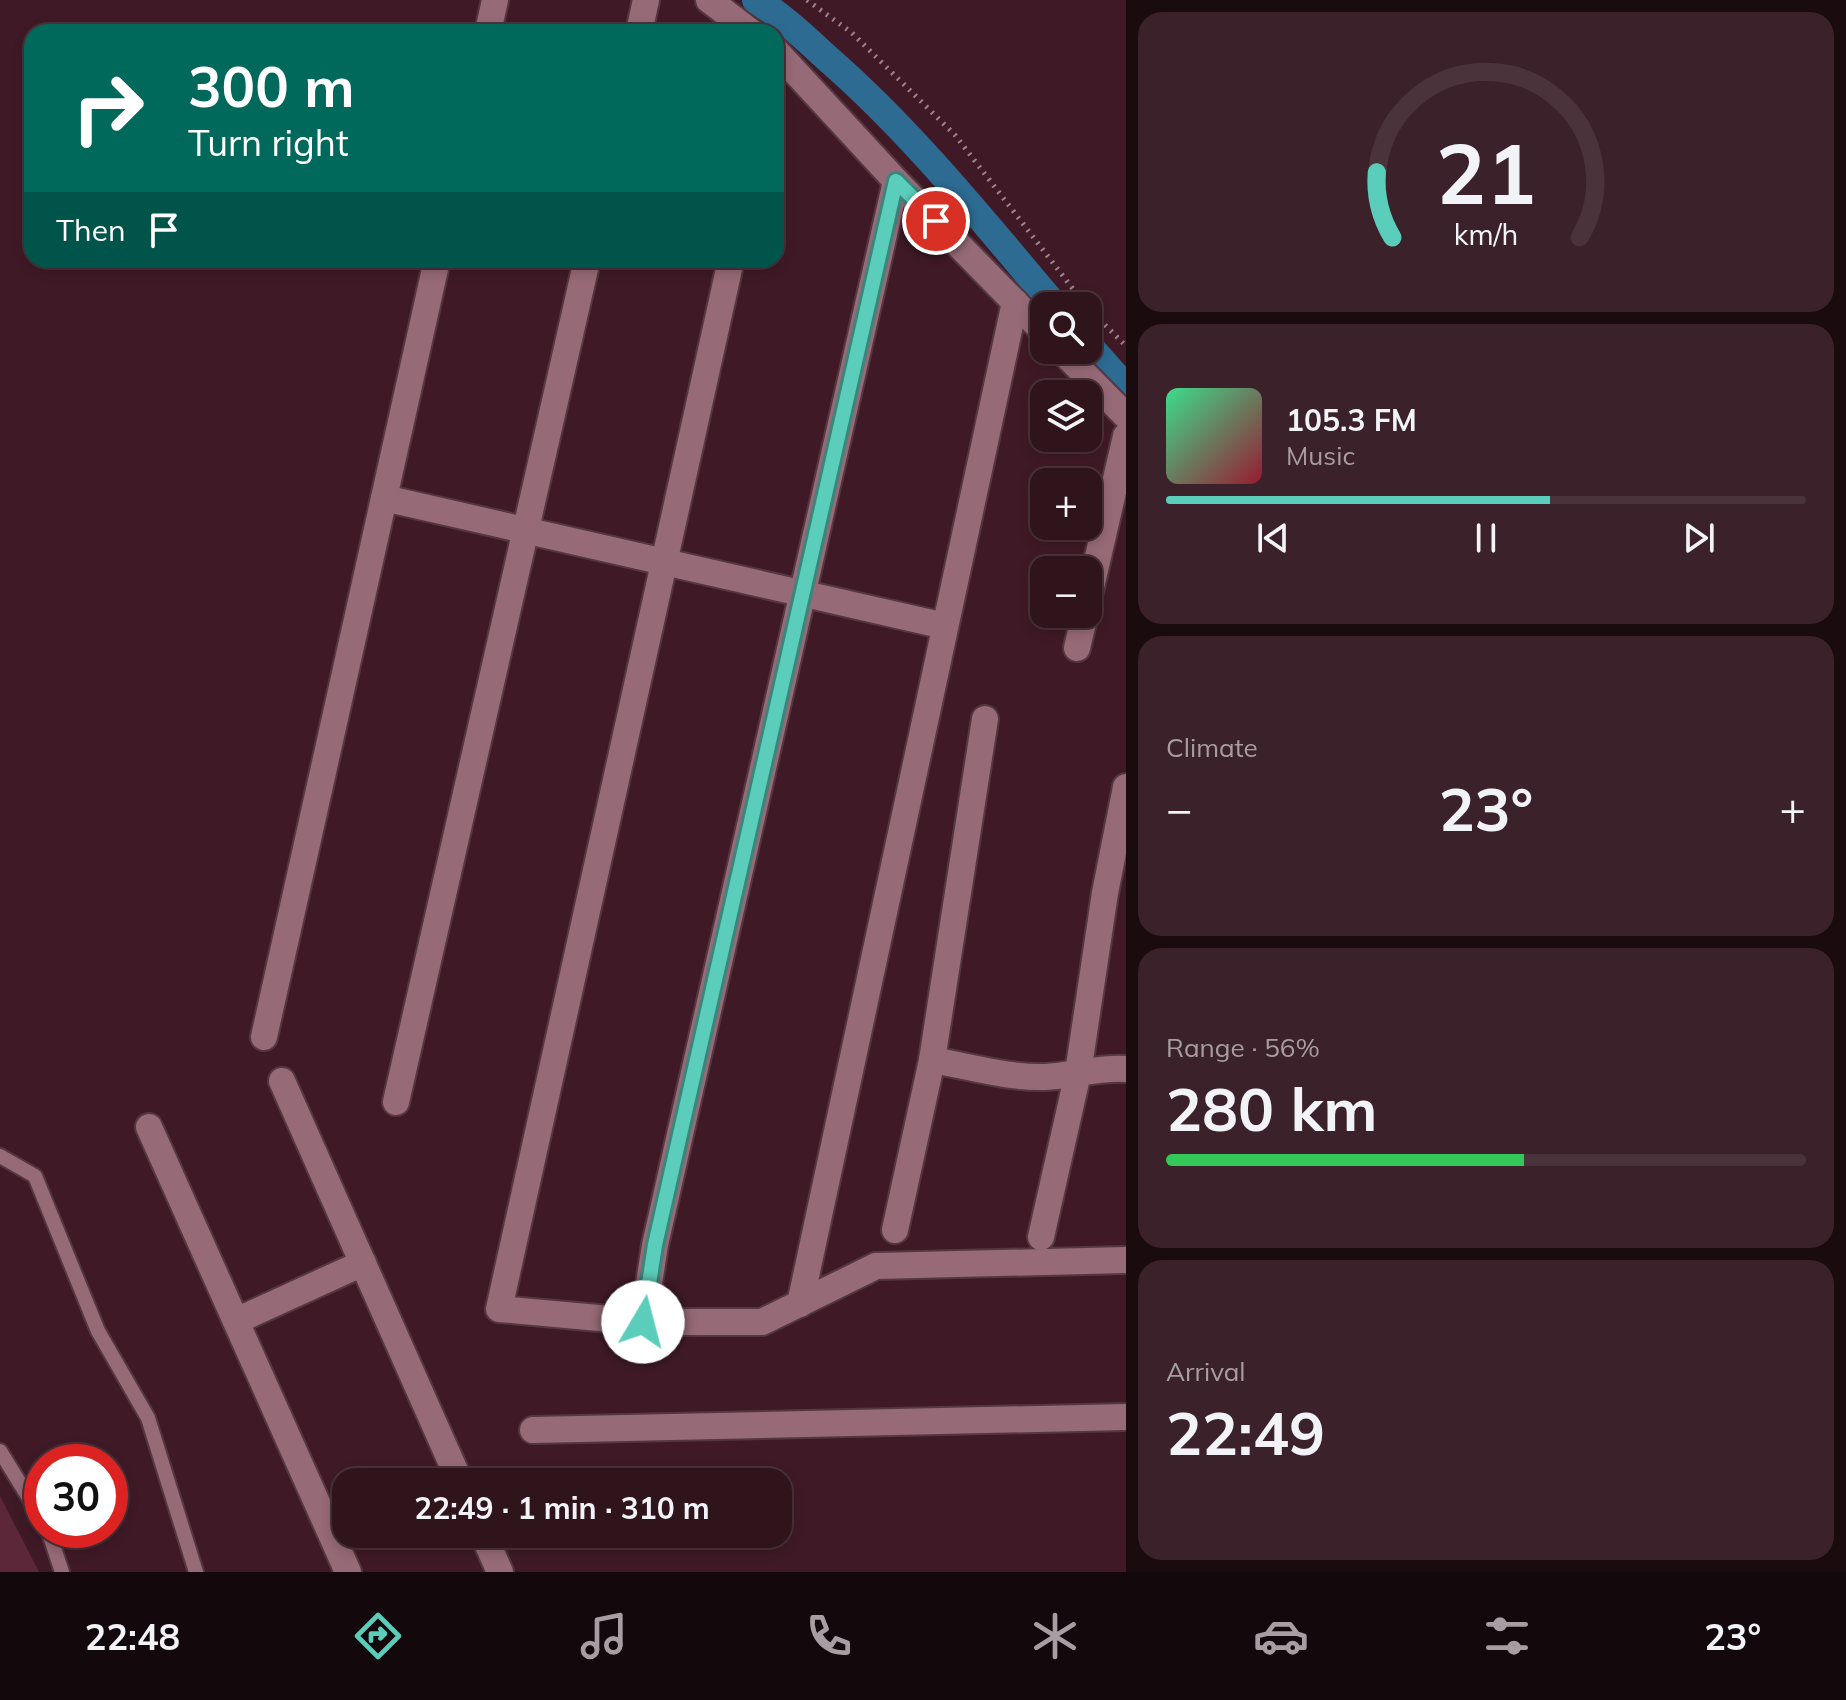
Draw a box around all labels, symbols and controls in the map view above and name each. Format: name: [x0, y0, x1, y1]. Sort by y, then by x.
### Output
text: 300 m: [188, 51, 355, 121]
icon: right: [56, 56, 160, 160]
text: Turn right: [188, 120, 349, 165]
text: 21: [1436, 120, 1536, 225]
pin: [902, 187, 970, 255]
icon: arrive: [914, 199, 958, 243]
icon: arrive: [142, 208, 186, 252]
text: Then: [56, 211, 126, 249]
text: km/h: [1454, 216, 1518, 252]
map controls: [1030, 292, 1102, 628]
button: search: [1030, 292, 1102, 364]
button: layers: [1030, 380, 1102, 452]
text: 105.3 FM: [1286, 401, 1417, 439]
text: Music: [1286, 439, 1355, 472]
button: +: [1030, 468, 1102, 540]
icon: previous: [1251, 516, 1295, 560]
icon: pause: [1464, 516, 1508, 560]
icon: next: [1677, 516, 1721, 560]
button: −: [1030, 556, 1102, 628]
text: Climate: [1166, 731, 1258, 764]
text: 23°: [1439, 771, 1533, 846]
text: −: [1166, 781, 1192, 836]
text: +: [1780, 781, 1806, 836]
text: Range · 56%: [1166, 1031, 1320, 1064]
text: 280 km: [1166, 1071, 1378, 1146]
position arrow: [601, 1280, 685, 1364]
text: Arrival: [1166, 1355, 1246, 1388]
text: 22:49: [1166, 1395, 1325, 1470]
speed limit sign: 30: [24, 1444, 128, 1548]
text: 22:49 · 1 min · 310 m: [414, 1489, 710, 1527]
icon: directions: [350, 1608, 406, 1664]
icon: music: [576, 1608, 632, 1664]
icon: phone: [801, 1608, 857, 1664]
icon: climate: [1027, 1608, 1083, 1664]
icon: car: [1253, 1608, 1309, 1664]
icon: filters: [1479, 1608, 1535, 1664]
text: 22:48: [85, 1614, 180, 1659]
text: 23°: [1704, 1614, 1761, 1659]

